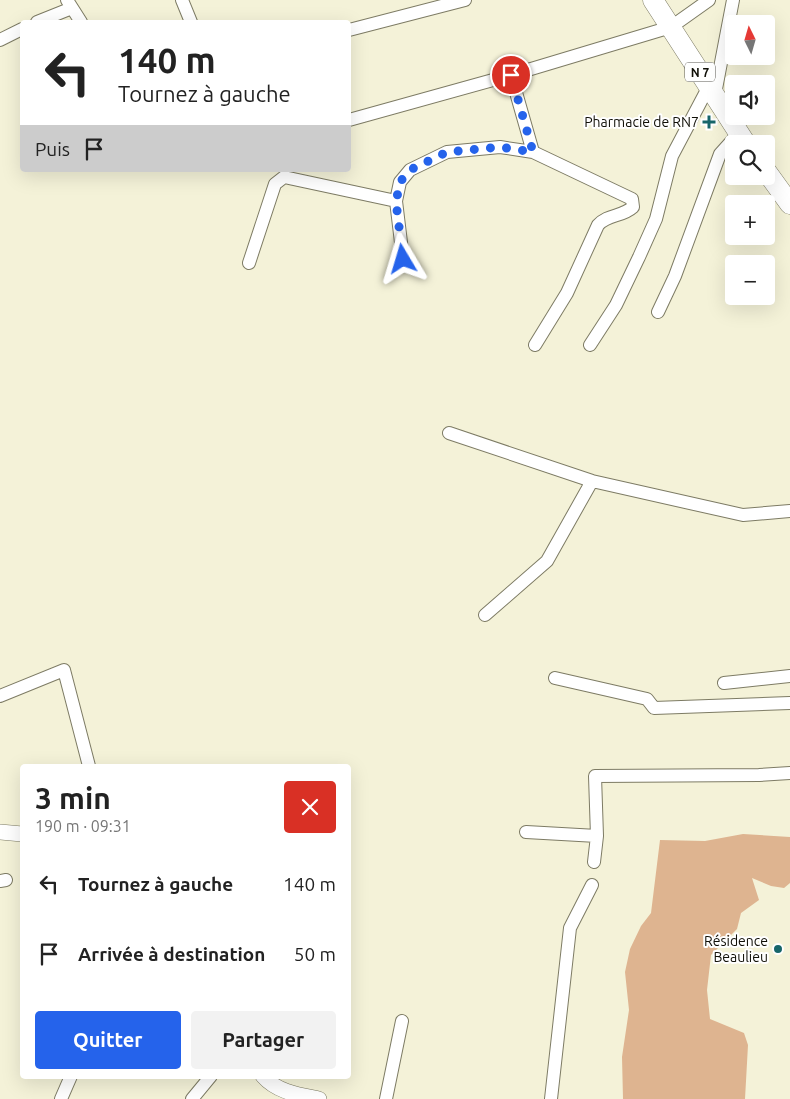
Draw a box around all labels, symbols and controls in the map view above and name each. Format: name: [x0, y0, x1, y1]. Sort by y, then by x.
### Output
north arrow: [725, 15, 775, 65]
map controls: [725, 15, 775, 305]
icon: left: [35, 40, 100, 105]
text: 140 m: [118, 40, 216, 80]
pin: [490, 54, 532, 96]
icon: arrive: [497, 61, 525, 89]
road number: N 7: [685, 62, 715, 82]
button: sound: [725, 75, 775, 125]
text: Tournez à gauche: [118, 81, 291, 106]
place label: Pharmacie de RN7: [584, 114, 699, 130]
marker: Pharmacie de RN7: [703, 116, 715, 128]
icon: arrive: [80, 135, 108, 163]
button: search: [725, 135, 775, 185]
text: Puis: [35, 138, 70, 160]
button: +: [725, 195, 775, 245]
position arrow: [376, 232, 428, 284]
button: −: [725, 255, 775, 305]
text: 3 min: [35, 781, 111, 815]
button: close: [284, 781, 336, 833]
text: 190 m · 09:31: [35, 817, 131, 835]
icon: left: [35, 870, 63, 898]
text: Tournez à gauche: [78, 873, 233, 895]
text: 140 m: [283, 873, 336, 895]
place label: Résidence Beaulieu: [704, 933, 768, 965]
icon: arrive: [35, 940, 63, 968]
text: Arrivée à destination: [78, 943, 265, 965]
text: 50 m: [294, 943, 336, 965]
marker: Résidence Beaulieu: [772, 943, 784, 955]
button: Quitter: [35, 1011, 181, 1069]
button: Partager: [191, 1011, 336, 1069]

